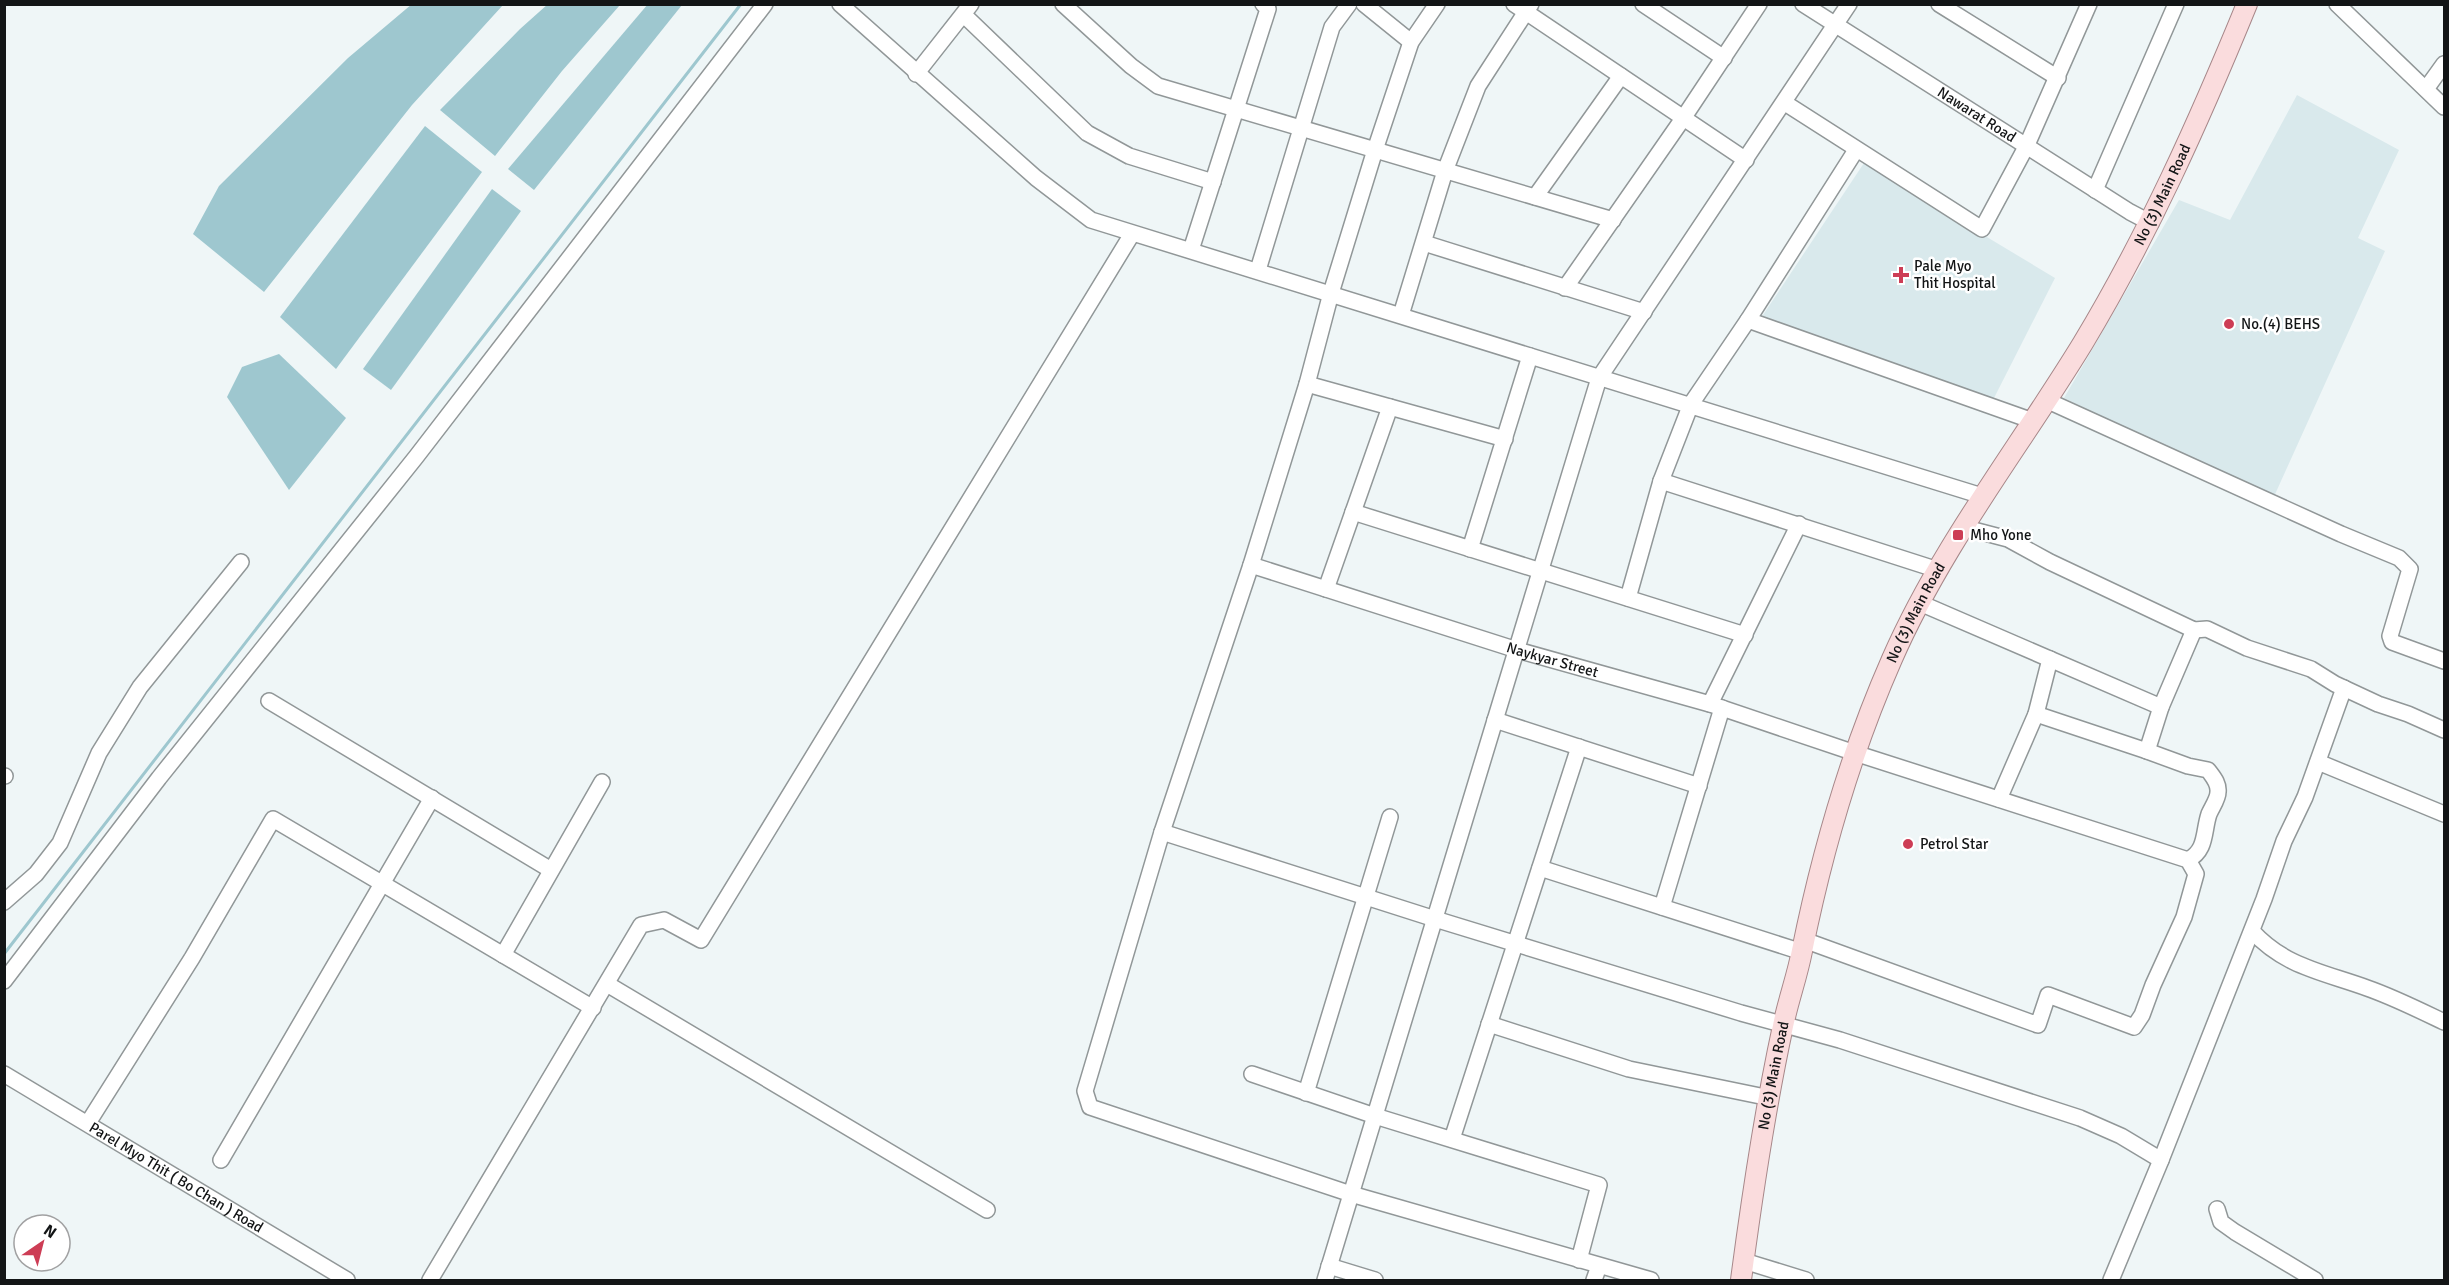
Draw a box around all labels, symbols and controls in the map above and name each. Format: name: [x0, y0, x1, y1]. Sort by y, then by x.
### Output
street label: Nawarat Road: [1934, 83, 2019, 146]
street label: No (3) Main Road: [2130, 141, 2194, 248]
place label: Pale Myo Thit Hospital: [1914, 257, 1996, 292]
marker: Pale Myo Thit Hospital: [1892, 266, 1910, 284]
place label: No.(4) BEHS: [2241, 315, 2320, 333]
marker: No.(4) BEHS: [2222, 317, 2236, 331]
place label: Mho Yone: [1970, 526, 2032, 544]
marker: Mho Yone: [1951, 528, 1965, 542]
street label: No (3) Main Road: [1883, 559, 1949, 665]
street label: Naykyar Street: [1504, 638, 1600, 681]
place label: Petrol Star: [1920, 835, 1989, 853]
marker: Petrol Star: [1901, 837, 1915, 851]
street label: No (3) Main Road: [1754, 1020, 1793, 1131]
street label: Parel Myo Thit ( Bo Chan ) Road: [86, 1118, 267, 1237]
north arrow: [12, 1213, 72, 1273]
text: N: [40, 1220, 60, 1243]

